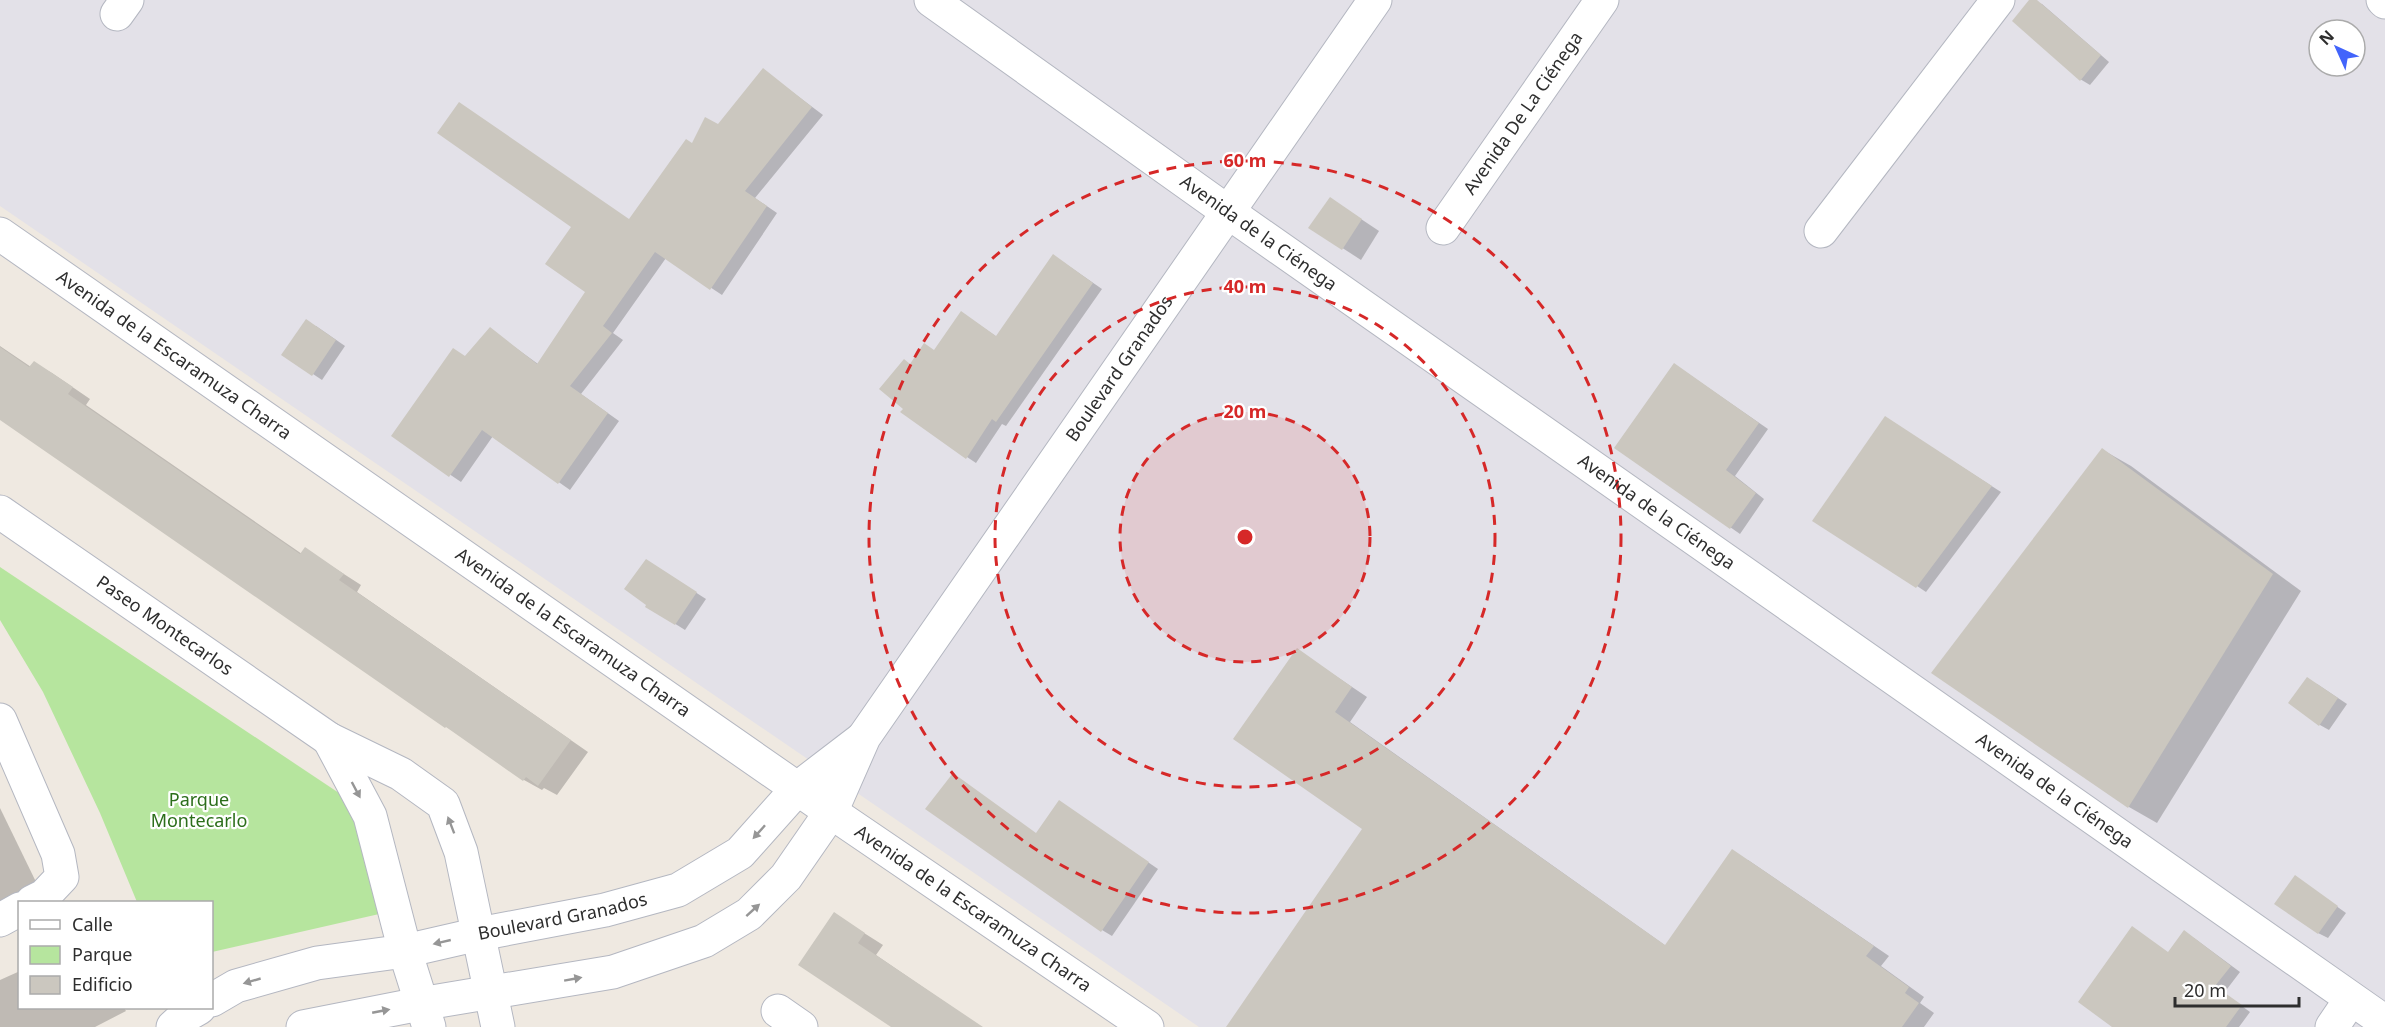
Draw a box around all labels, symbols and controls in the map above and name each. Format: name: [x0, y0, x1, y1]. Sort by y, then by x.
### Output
north arrow: [2307, 18, 2367, 78]
text: N: [2314, 25, 2339, 50]
street label: Avenida De La Ciénega: [1457, 26, 1587, 199]
text: 60 m: [1224, 148, 1266, 172]
street label: Avenida de la Ciénega: [1176, 169, 1342, 296]
street label: Avenida de la Escaramuza Charra: [52, 264, 297, 444]
text: 40 m: [1224, 274, 1266, 298]
street label: Boulevard Granados: [1060, 290, 1178, 446]
text: 20 m: [1224, 399, 1266, 423]
street label: Avenida de la Ciénega: [1574, 448, 1740, 575]
centre of rings: [1235, 527, 1255, 547]
street label: Avenida de la Escaramuza Charra: [451, 542, 696, 722]
street label: Paseo Montecarlos: [92, 569, 238, 680]
street label: Avenida de la Ciénega: [1972, 727, 2139, 853]
one-way arrow: [352, 782, 361, 799]
park label: Parque Montecarlo: [151, 787, 247, 832]
one-way arrow: [446, 816, 455, 834]
street label: Avenida de la Escaramuza Charra: [851, 819, 1096, 997]
one-way arrow: [753, 824, 766, 839]
street label: Boulevard Granados: [476, 886, 650, 945]
legend: [18, 901, 213, 1009]
one-way arrow: [745, 904, 760, 917]
text: Calle: [72, 912, 113, 936]
one-way arrow: [433, 938, 452, 947]
text: Parque: [72, 942, 132, 966]
scale bar: [2175, 970, 2300, 1008]
text: Edificio: [72, 972, 133, 996]
one-way arrow: [564, 974, 583, 983]
one-way arrow: [243, 977, 261, 987]
text: 20 m: [2184, 978, 2226, 1002]
one-way arrow: [372, 1006, 390, 1016]

